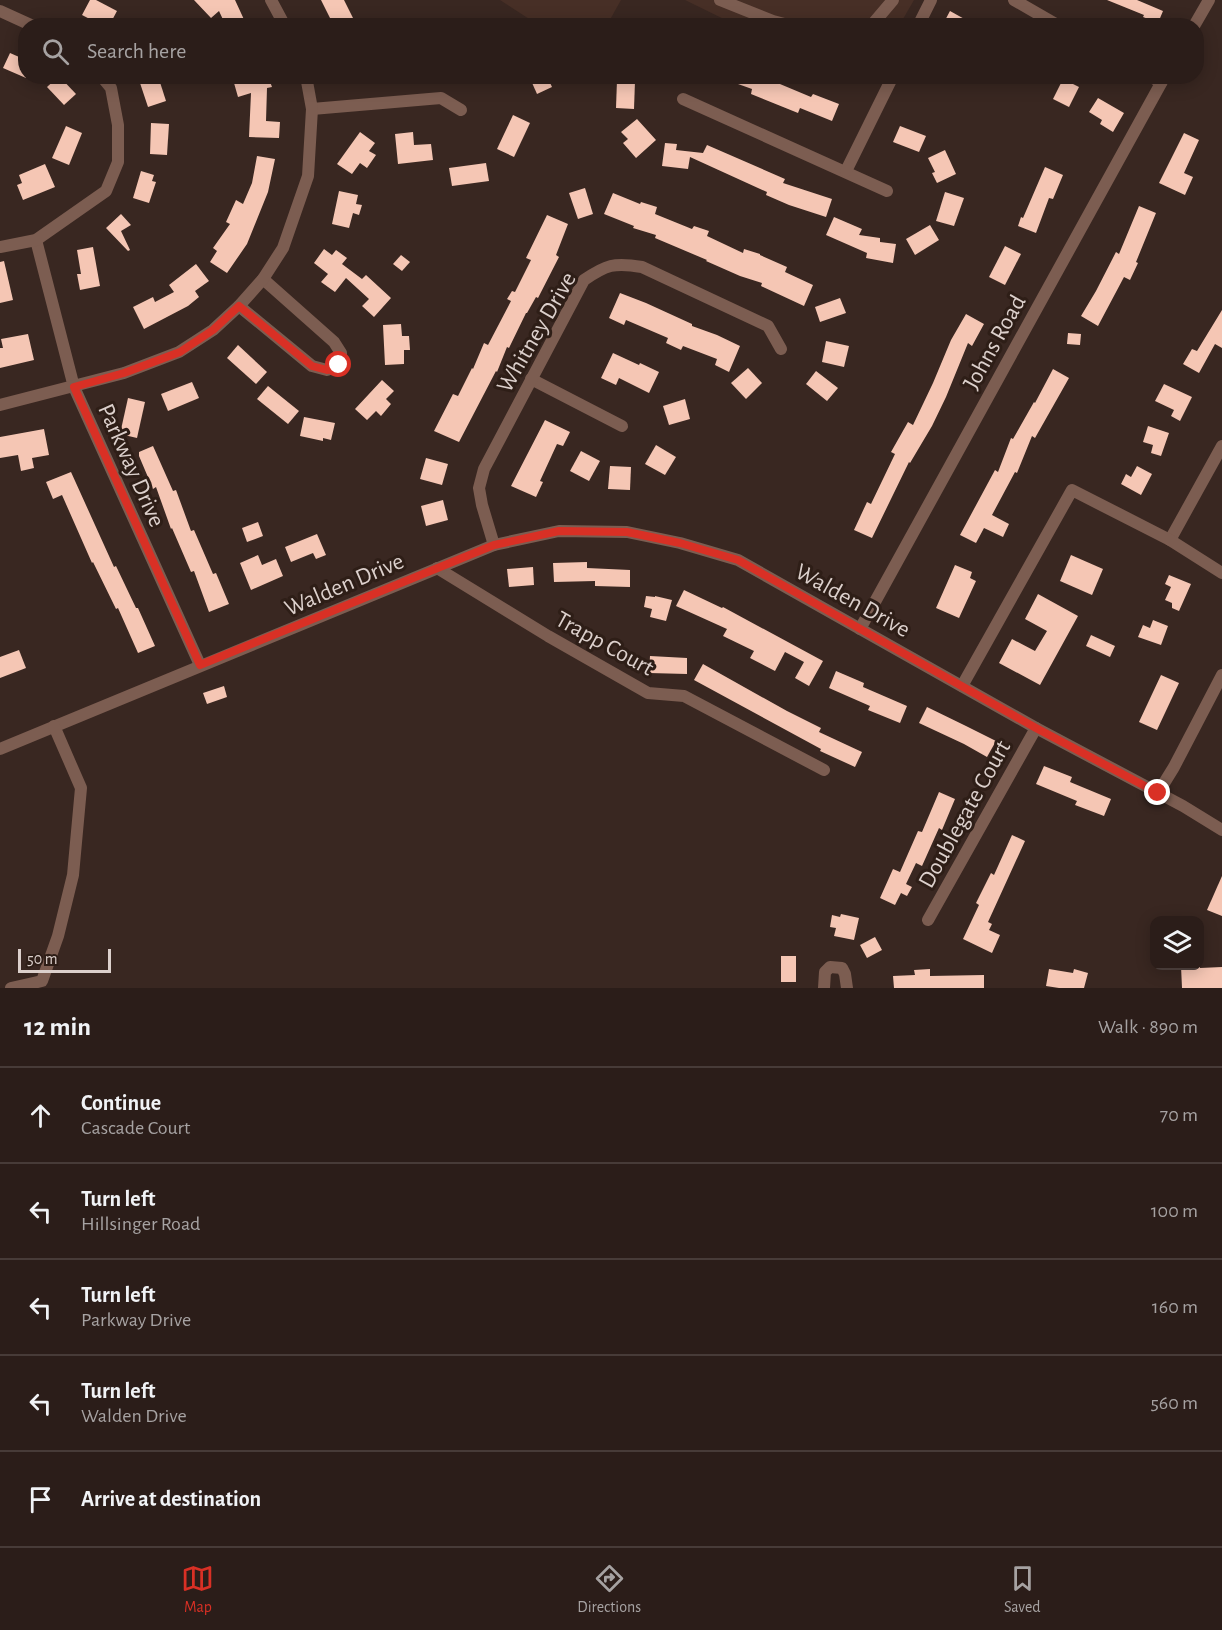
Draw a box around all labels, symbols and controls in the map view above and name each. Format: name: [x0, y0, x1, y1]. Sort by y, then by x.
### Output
search box: [18, 18, 1204, 84]
icon: search: [39, 35, 72, 68]
text: Search here: [87, 40, 186, 62]
street label: Whitney Drive: [493, 268, 581, 397]
street label: Johns Road: [959, 291, 1031, 394]
route start: [325, 351, 351, 377]
street label: Parkway Drive: [93, 400, 169, 531]
street label: Walden Drive: [281, 549, 407, 621]
street label: Walden Drive: [791, 560, 914, 642]
street label: Trapp Court: [551, 607, 658, 681]
street label: Doublegate Court: [914, 736, 1015, 892]
route end: [1144, 779, 1170, 805]
map controls: [1150, 916, 1204, 970]
button: layers: [1150, 916, 1204, 970]
scale bar: [18, 946, 111, 974]
text: 50 m: [27, 951, 58, 967]
text: 12 min: [24, 1014, 91, 1040]
text: Walk · 890 m: [1098, 1017, 1198, 1037]
text: Continue: [81, 1092, 161, 1114]
icon: ahead: [24, 1099, 57, 1132]
text: 70 m: [1160, 1105, 1198, 1125]
text: Cascade Court: [81, 1118, 190, 1138]
text: Turn left: [81, 1188, 155, 1210]
icon: left: [24, 1195, 57, 1228]
text: 100 m: [1151, 1201, 1198, 1221]
text: Hillsinger Road: [81, 1214, 200, 1234]
text: Turn left: [81, 1284, 155, 1306]
icon: left: [24, 1291, 57, 1324]
text: 160 m: [1152, 1297, 1198, 1317]
text: Parkway Drive: [81, 1310, 191, 1330]
text: Turn left: [81, 1380, 155, 1402]
icon: left: [24, 1387, 57, 1420]
text: 560 m: [1150, 1393, 1198, 1413]
text: Walden Drive: [81, 1406, 187, 1426]
icon: arrive: [24, 1483, 57, 1516]
text: Arrive at destination: [81, 1488, 261, 1510]
tab: Map: [181, 1562, 214, 1617]
tab: Directions: [577, 1562, 641, 1617]
tab: Saved: [1004, 1562, 1041, 1617]

